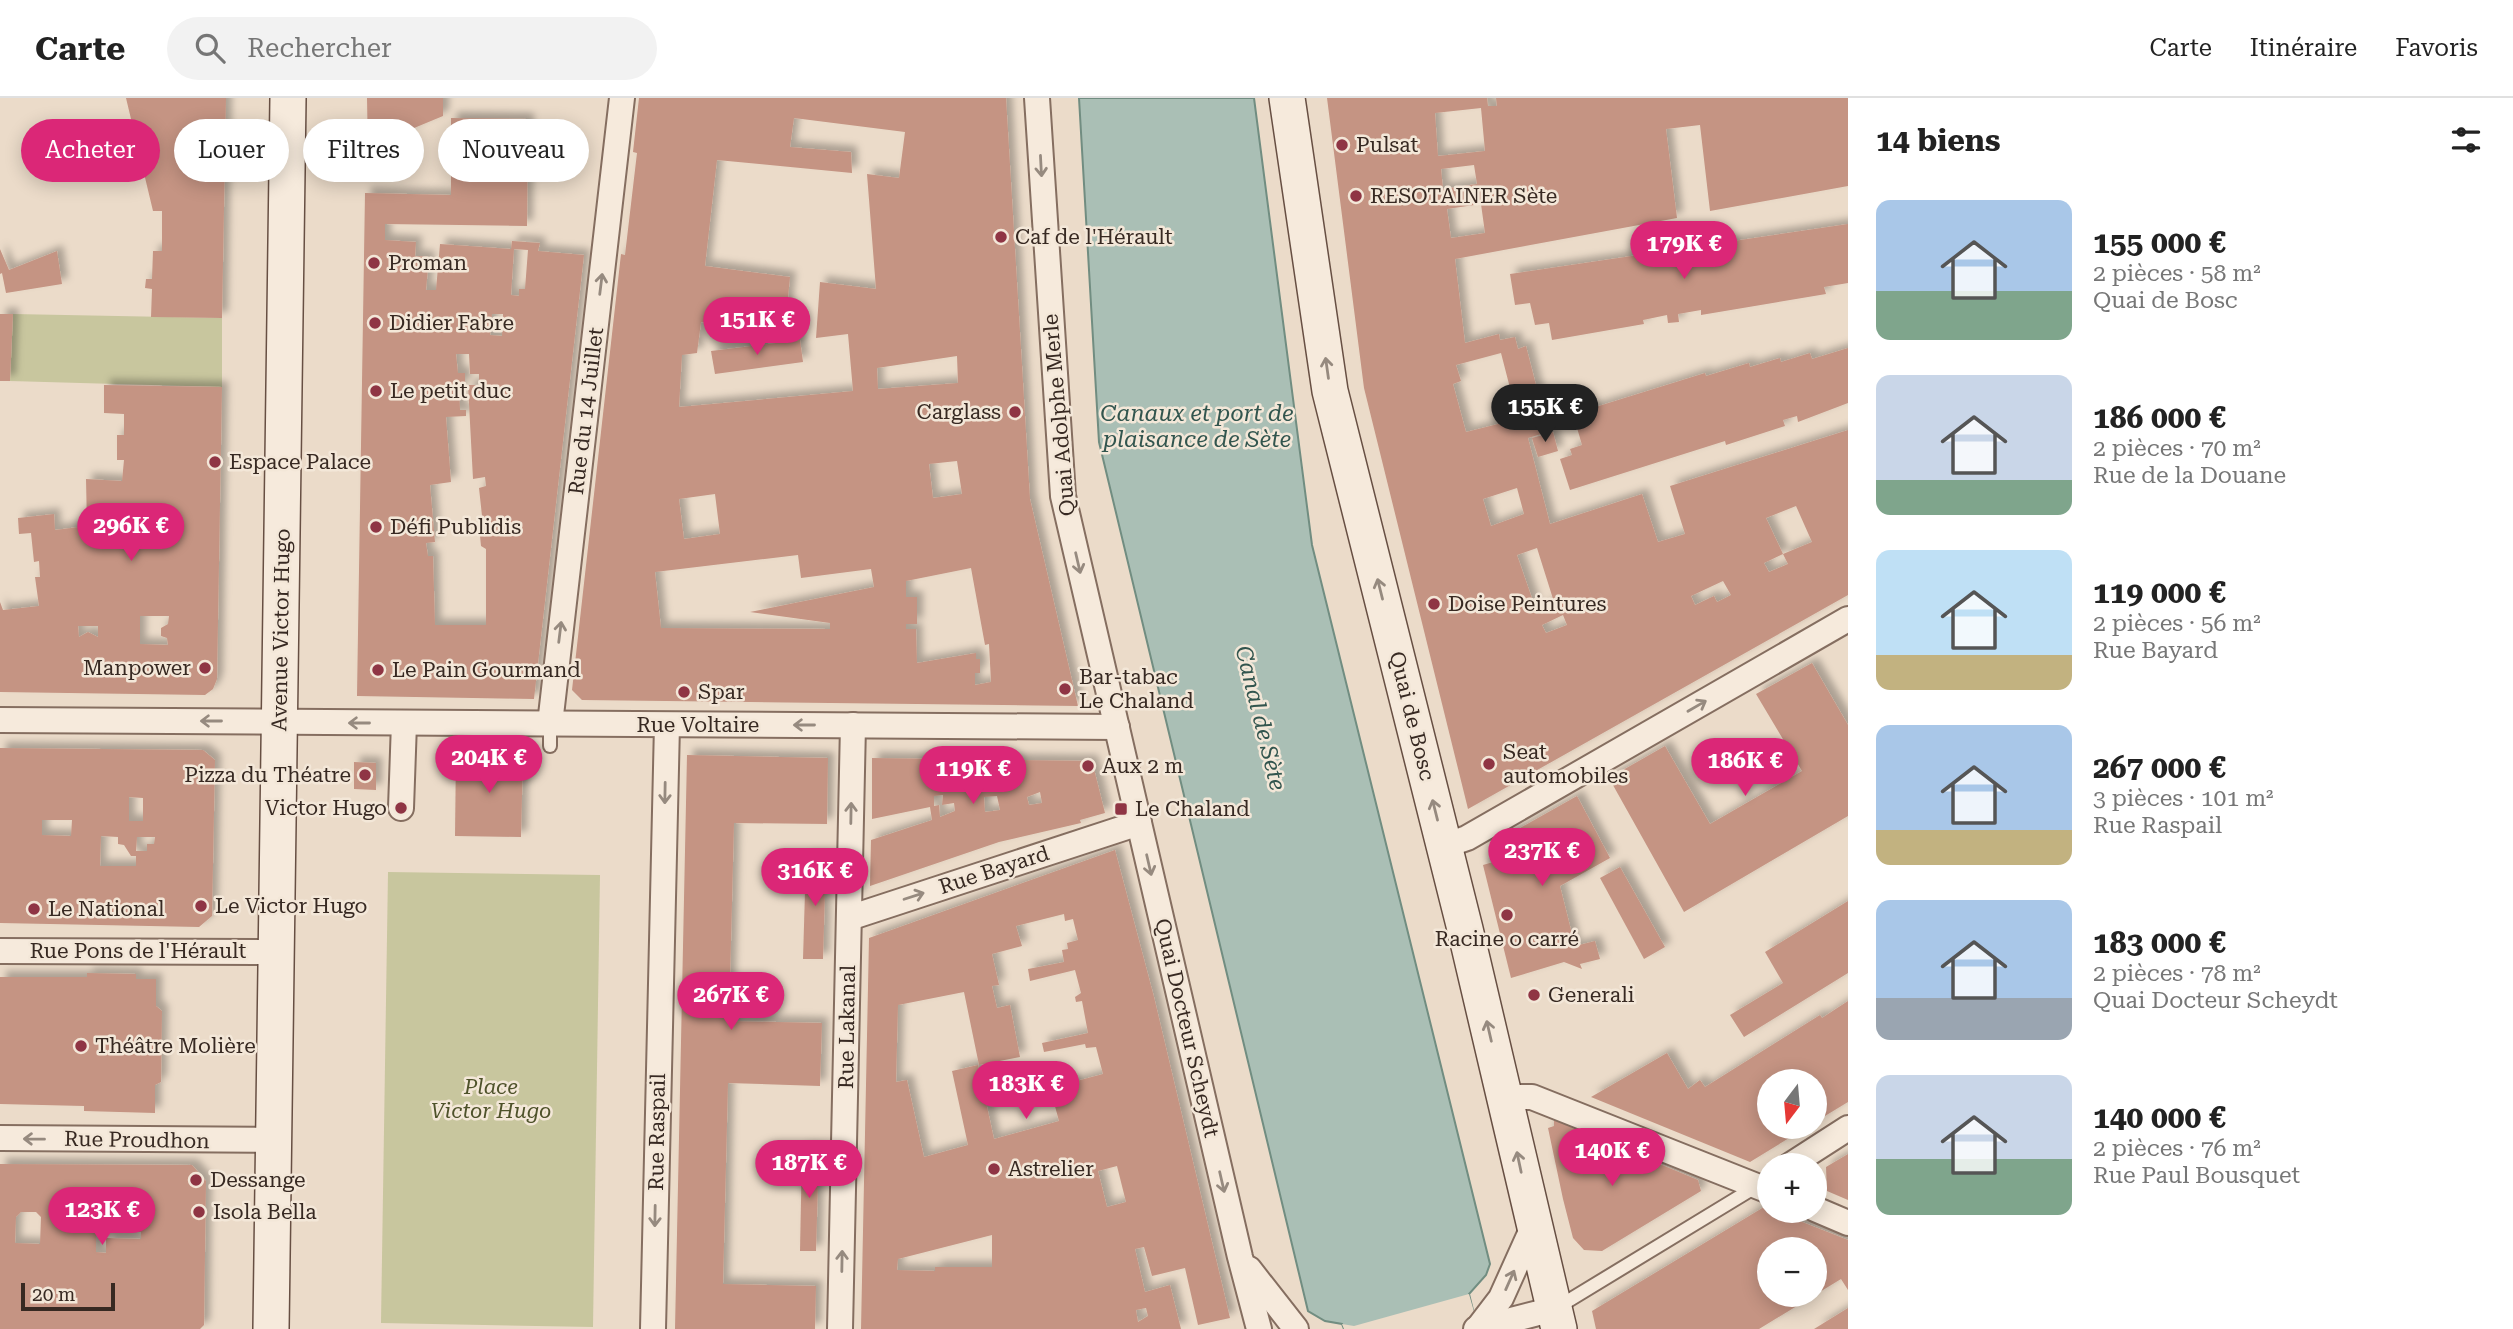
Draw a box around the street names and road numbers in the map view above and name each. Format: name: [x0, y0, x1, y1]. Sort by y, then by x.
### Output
street label: Quai Adolphe Merle: [1038, 313, 1080, 517]
street label: Rue du 14 Juillet: [564, 326, 608, 496]
street label: Avenue Victor Hugo: [267, 528, 295, 732]
street label: Quai de Bosc: [1384, 649, 1440, 783]
street label: Rue Voltaire: [637, 713, 759, 737]
street label: Rue Bayard: [936, 841, 1053, 899]
street label: Quai Docteur Scheydt: [1150, 916, 1224, 1140]
street label: Rue Pons de l'Hérault: [30, 939, 247, 963]
street label: Rue Lakanal: [834, 964, 860, 1089]
street label: Rue Raspail: [644, 1072, 670, 1191]
street label: Rue Proudhon: [64, 1127, 210, 1153]

